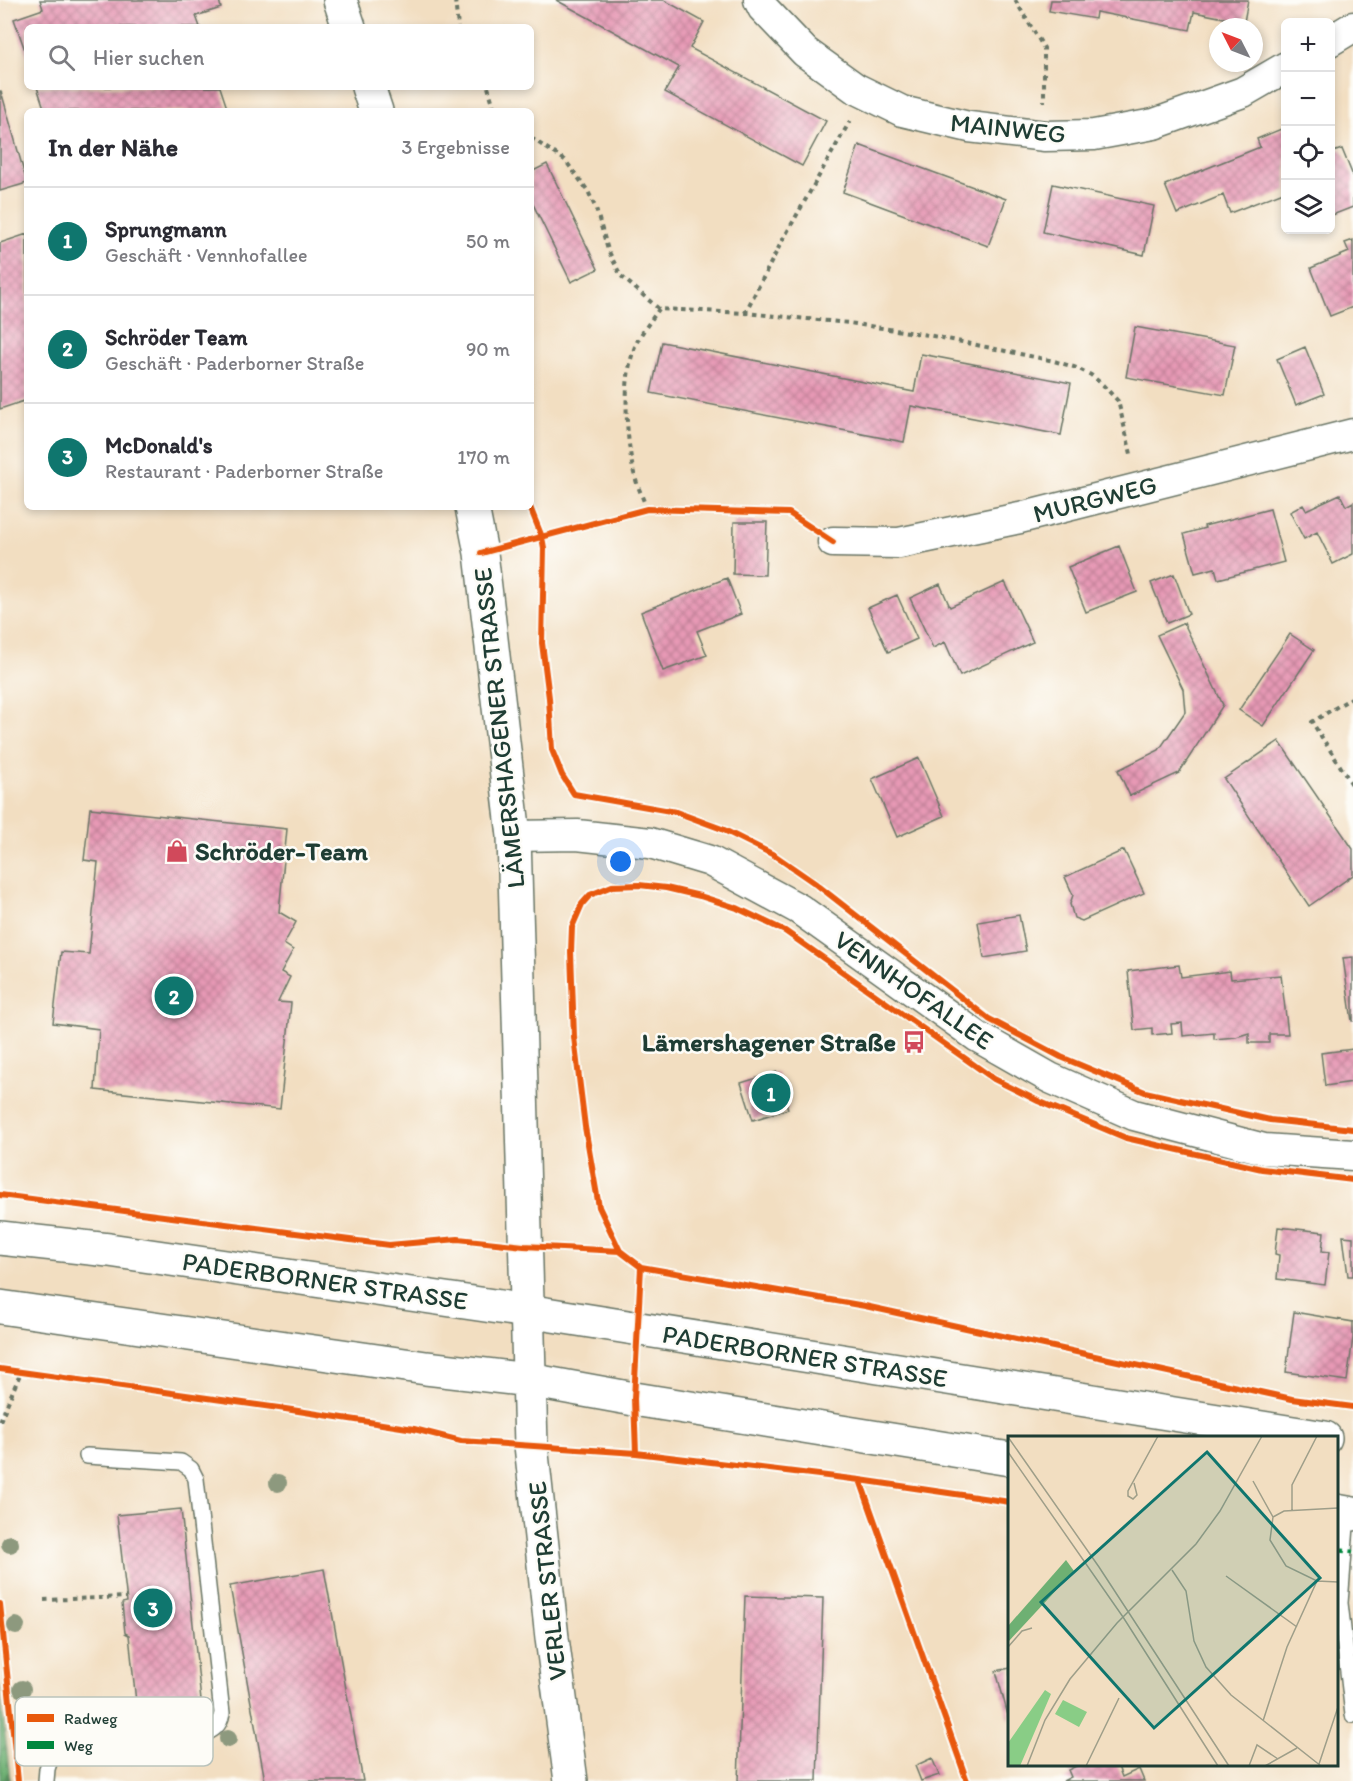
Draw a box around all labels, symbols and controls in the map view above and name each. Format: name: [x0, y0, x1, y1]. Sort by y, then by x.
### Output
north arrow: [1209, 18, 1263, 72]
map controls: [1281, 18, 1335, 234]
button: +: [1281, 18, 1335, 72]
search box: [24, 24, 534, 90]
icon: search: [45, 41, 78, 74]
text: Hier suchen: [93, 44, 204, 71]
button: −: [1281, 72, 1335, 126]
street label: MAINWEG: [949, 106, 1067, 150]
button: locate: [1281, 126, 1335, 180]
text: In der Nähe: [48, 131, 178, 163]
text: 3 Ergebnisse: [402, 135, 510, 159]
button: layers: [1281, 180, 1335, 234]
text: Sprungmann: [105, 216, 227, 243]
text: 1: [63, 229, 72, 253]
text: 50 m: [466, 229, 510, 253]
text: Geschäft · Vennhofallee: [105, 243, 307, 267]
text: Schröder Team: [105, 324, 247, 351]
text: 2: [62, 337, 73, 361]
text: 90 m: [466, 337, 510, 361]
text: Geschäft · Paderborner Straße: [105, 351, 364, 375]
text: McDonald's: [105, 432, 213, 459]
text: 3: [62, 445, 73, 469]
text: 170 m: [457, 445, 510, 469]
text: Restaurant · Paderborner Straße: [105, 459, 383, 483]
street label: MURGWEG: [1030, 468, 1160, 530]
street label: LÄMERSHAGENER STRASSE: [466, 566, 532, 890]
place label: Schröder-Team: [195, 835, 368, 867]
shop icon: Schröder-Team: [164, 838, 190, 864]
your location: [606, 847, 635, 876]
street label: VENNHOFALLEE: [828, 923, 1000, 1057]
pin: 2: [154, 974, 194, 1018]
place label: Lämershagener Straße: [642, 1026, 896, 1058]
bus stop icon: Lämershagener Straße: [901, 1029, 927, 1055]
pin: 1: [752, 1070, 790, 1116]
street label: PADERBORNER STRASSE: [180, 1245, 470, 1317]
street label: PADERBORNER STRASSE: [660, 1318, 950, 1394]
inset map: [1008, 1436, 1338, 1766]
street label: VERLER STRASSE: [521, 1480, 573, 1682]
pin: 3: [134, 1586, 172, 1630]
legend: [15, 1697, 213, 1766]
text: Radweg: [64, 1709, 118, 1728]
text: Weg: [64, 1736, 94, 1755]

